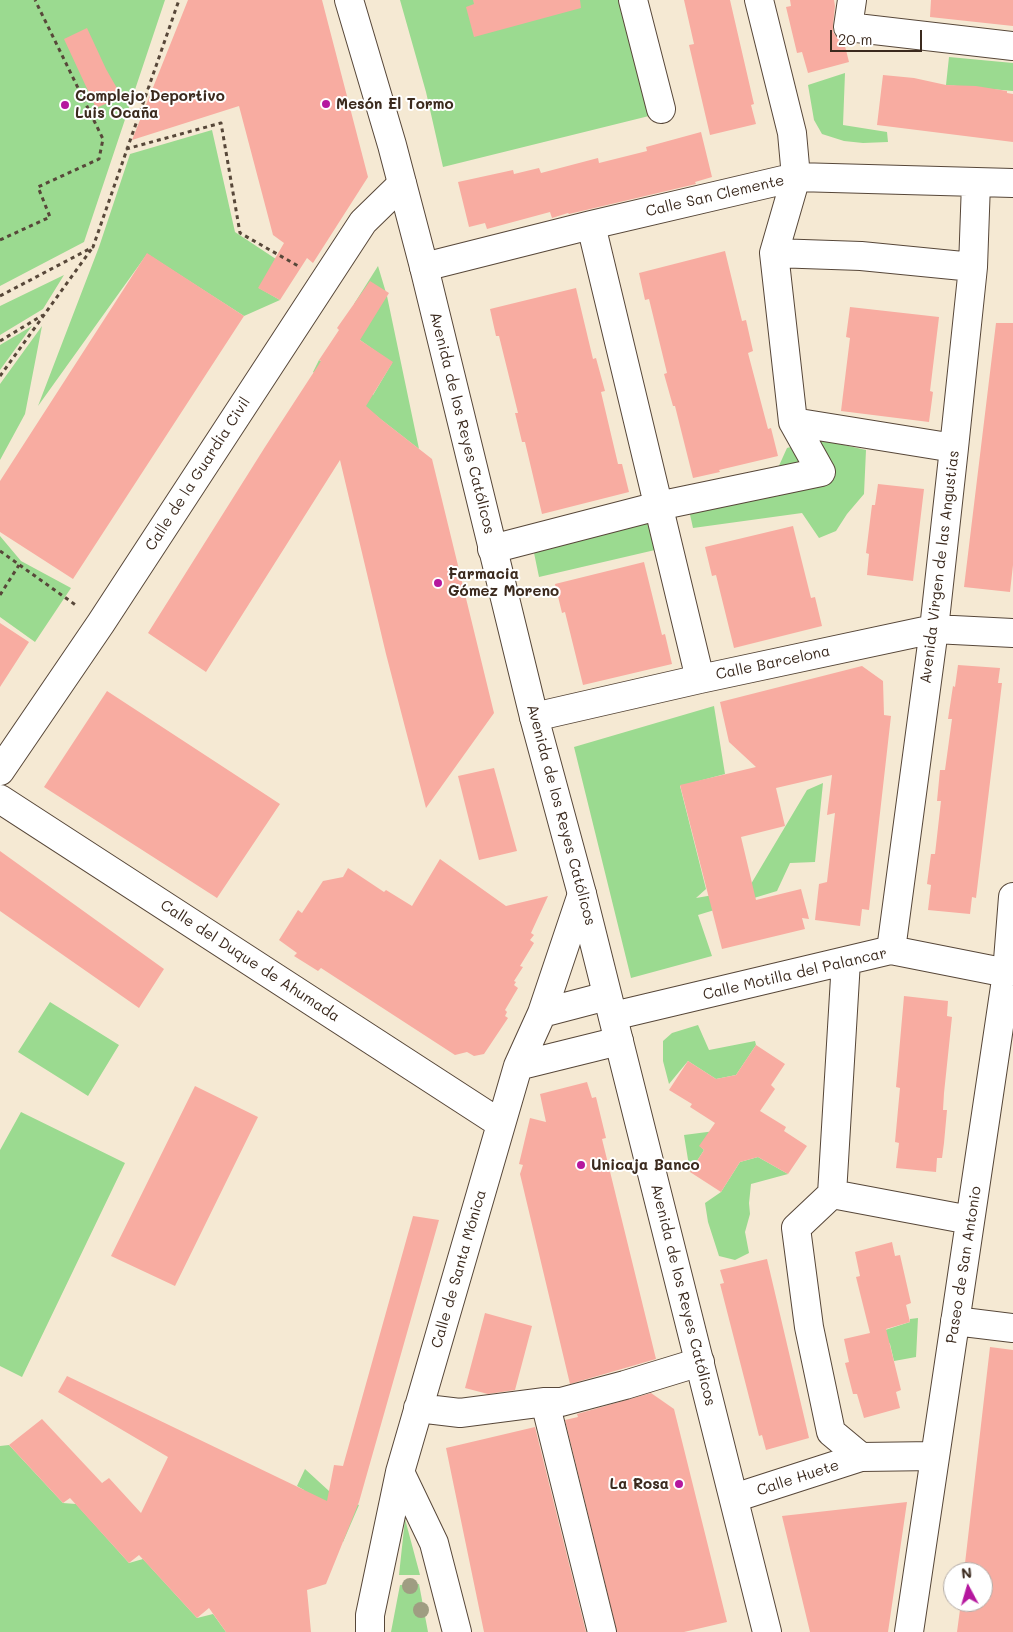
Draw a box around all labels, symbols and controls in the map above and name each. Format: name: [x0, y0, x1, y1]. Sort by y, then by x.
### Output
scale bar: [833, 20, 926, 52]
text: 20 m: [838, 29, 872, 49]
place label: Complejo Deportivo Luis Ocaña: [75, 87, 225, 122]
place label: Mesón El Tormo: [336, 95, 454, 113]
marker: Mesón El Tormo: [320, 98, 332, 110]
marker: Complejo Deportivo Luis Ocaña: [59, 99, 71, 111]
street label: Calle San Clemente: [644, 171, 786, 221]
street label: Avenida de los Reyes Católicos: [426, 310, 498, 536]
street label: Calle de la Guardia Civil: [142, 394, 254, 554]
street label: Avenida Virgen de las Angustias: [917, 449, 963, 685]
place label: Farmacia Gómez Moreno: [448, 565, 559, 600]
marker: Farmacia Gómez Moreno: [432, 577, 444, 589]
street label: Calle Barcelona: [714, 642, 832, 684]
street label: Avenida de los Reyes Católicos: [523, 703, 599, 927]
street label: Calle del Duque de Ahumada: [157, 896, 343, 1026]
street label: Calle Motilla del Palancar: [701, 944, 889, 1004]
place label: Unicaja Banco: [591, 1156, 700, 1174]
marker: Unicaja Banco: [575, 1159, 587, 1171]
street label: Avenida de los Reyes Católicos: [647, 1182, 719, 1408]
street label: Paseo de San Antonio: [943, 1185, 985, 1345]
street label: Calle de Santa Mónica: [428, 1188, 490, 1350]
street label: Calle Huete: [754, 1456, 842, 1500]
place label: La Rosa: [609, 1475, 669, 1493]
marker: La Rosa: [673, 1478, 685, 1490]
north arrow: [943, 1562, 993, 1612]
text: N: [960, 1563, 973, 1583]

